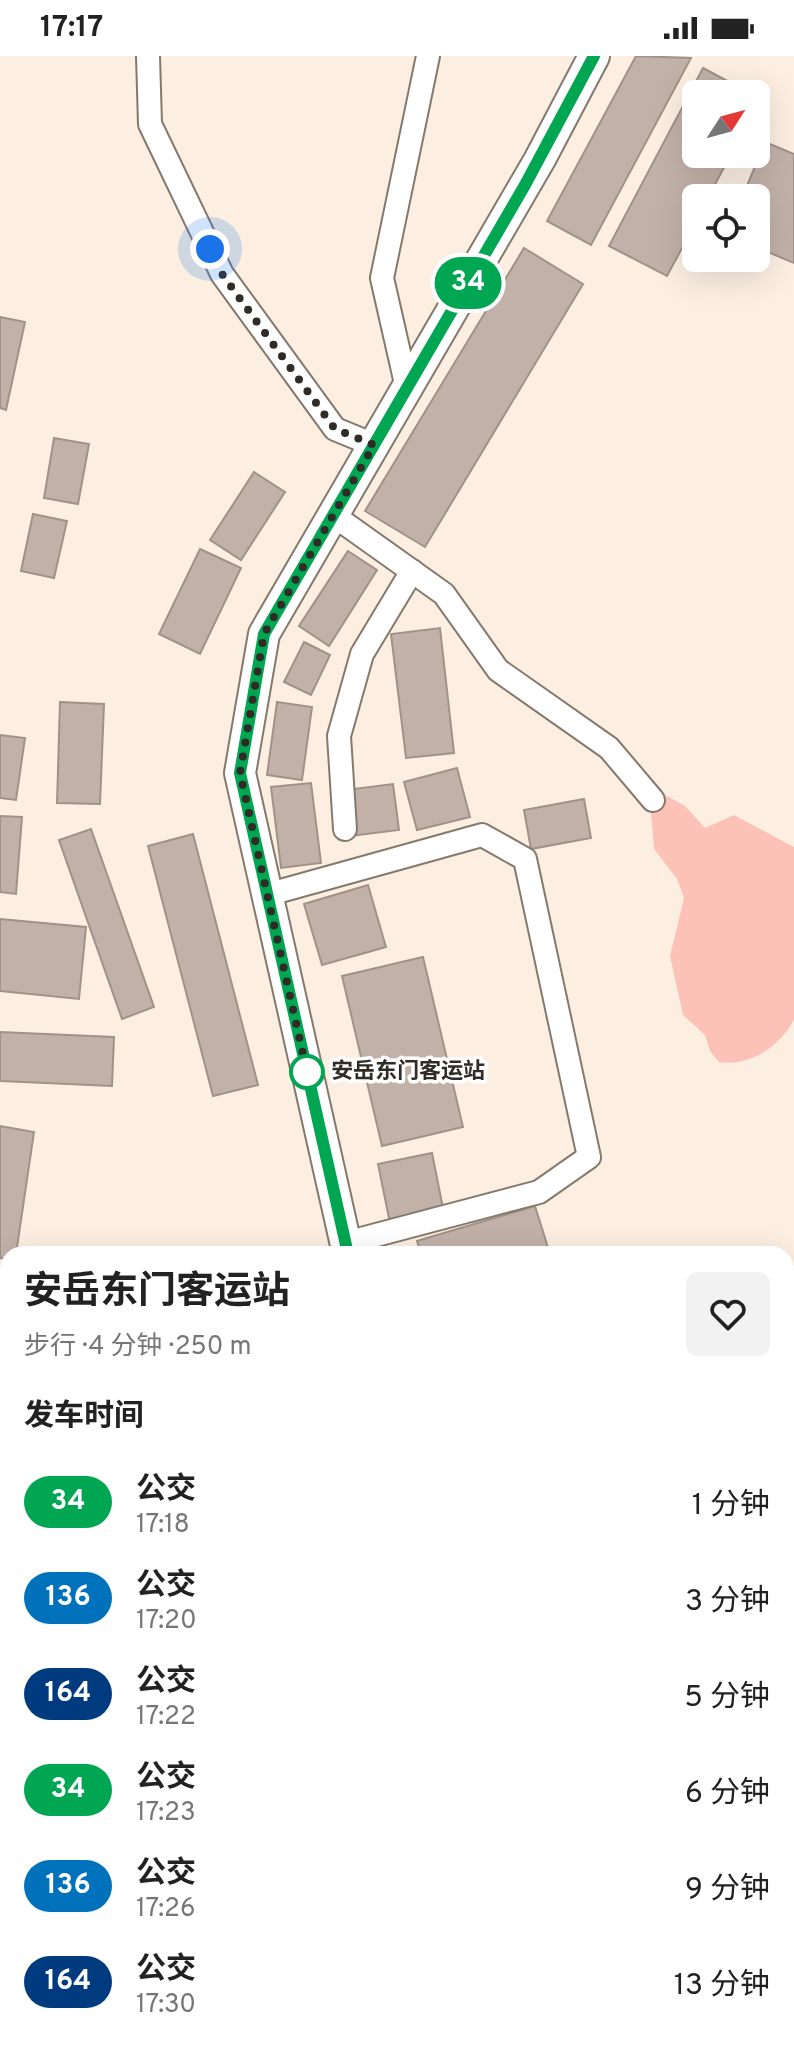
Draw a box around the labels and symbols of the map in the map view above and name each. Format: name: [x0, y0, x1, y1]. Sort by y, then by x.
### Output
north arrow: [682, 80, 770, 168]
your location: [190, 229, 230, 269]
line badge: 34: [432, 257, 504, 309]
marker: 安岳东门客运站: [290, 1055, 324, 1089]
place label: 安岳东门客运站: [331, 1058, 485, 1086]

